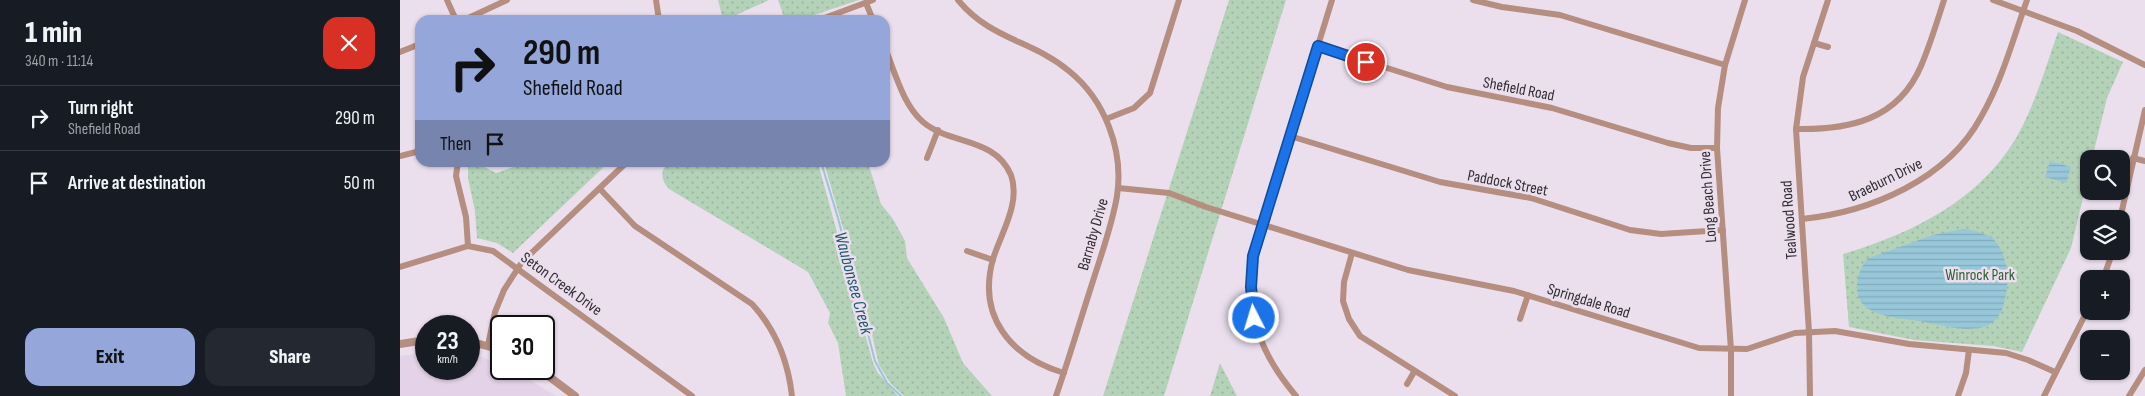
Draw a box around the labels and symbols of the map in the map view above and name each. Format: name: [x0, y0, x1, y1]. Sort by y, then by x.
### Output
pin: [1345, 41, 1387, 83]
street label: Shefield Road: [1481, 73, 1556, 106]
street label: Long Beach Drive: [1696, 151, 1721, 243]
street label: Braeburn Drive: [1846, 154, 1925, 206]
street label: Paddock Street: [1466, 166, 1550, 201]
street label: Tealwood Road: [1777, 180, 1802, 260]
street label: Barnaby Drive: [1074, 196, 1113, 273]
water label: Waubonsee Creek: [830, 230, 878, 338]
street label: Seton Creek Drive: [517, 248, 605, 320]
park label: Winrock Park: [1945, 266, 2015, 285]
street label: Springdale Road: [1545, 280, 1632, 323]
position arrow: [1227, 291, 1279, 343]
speed limit sign: 30: [490, 315, 555, 380]

